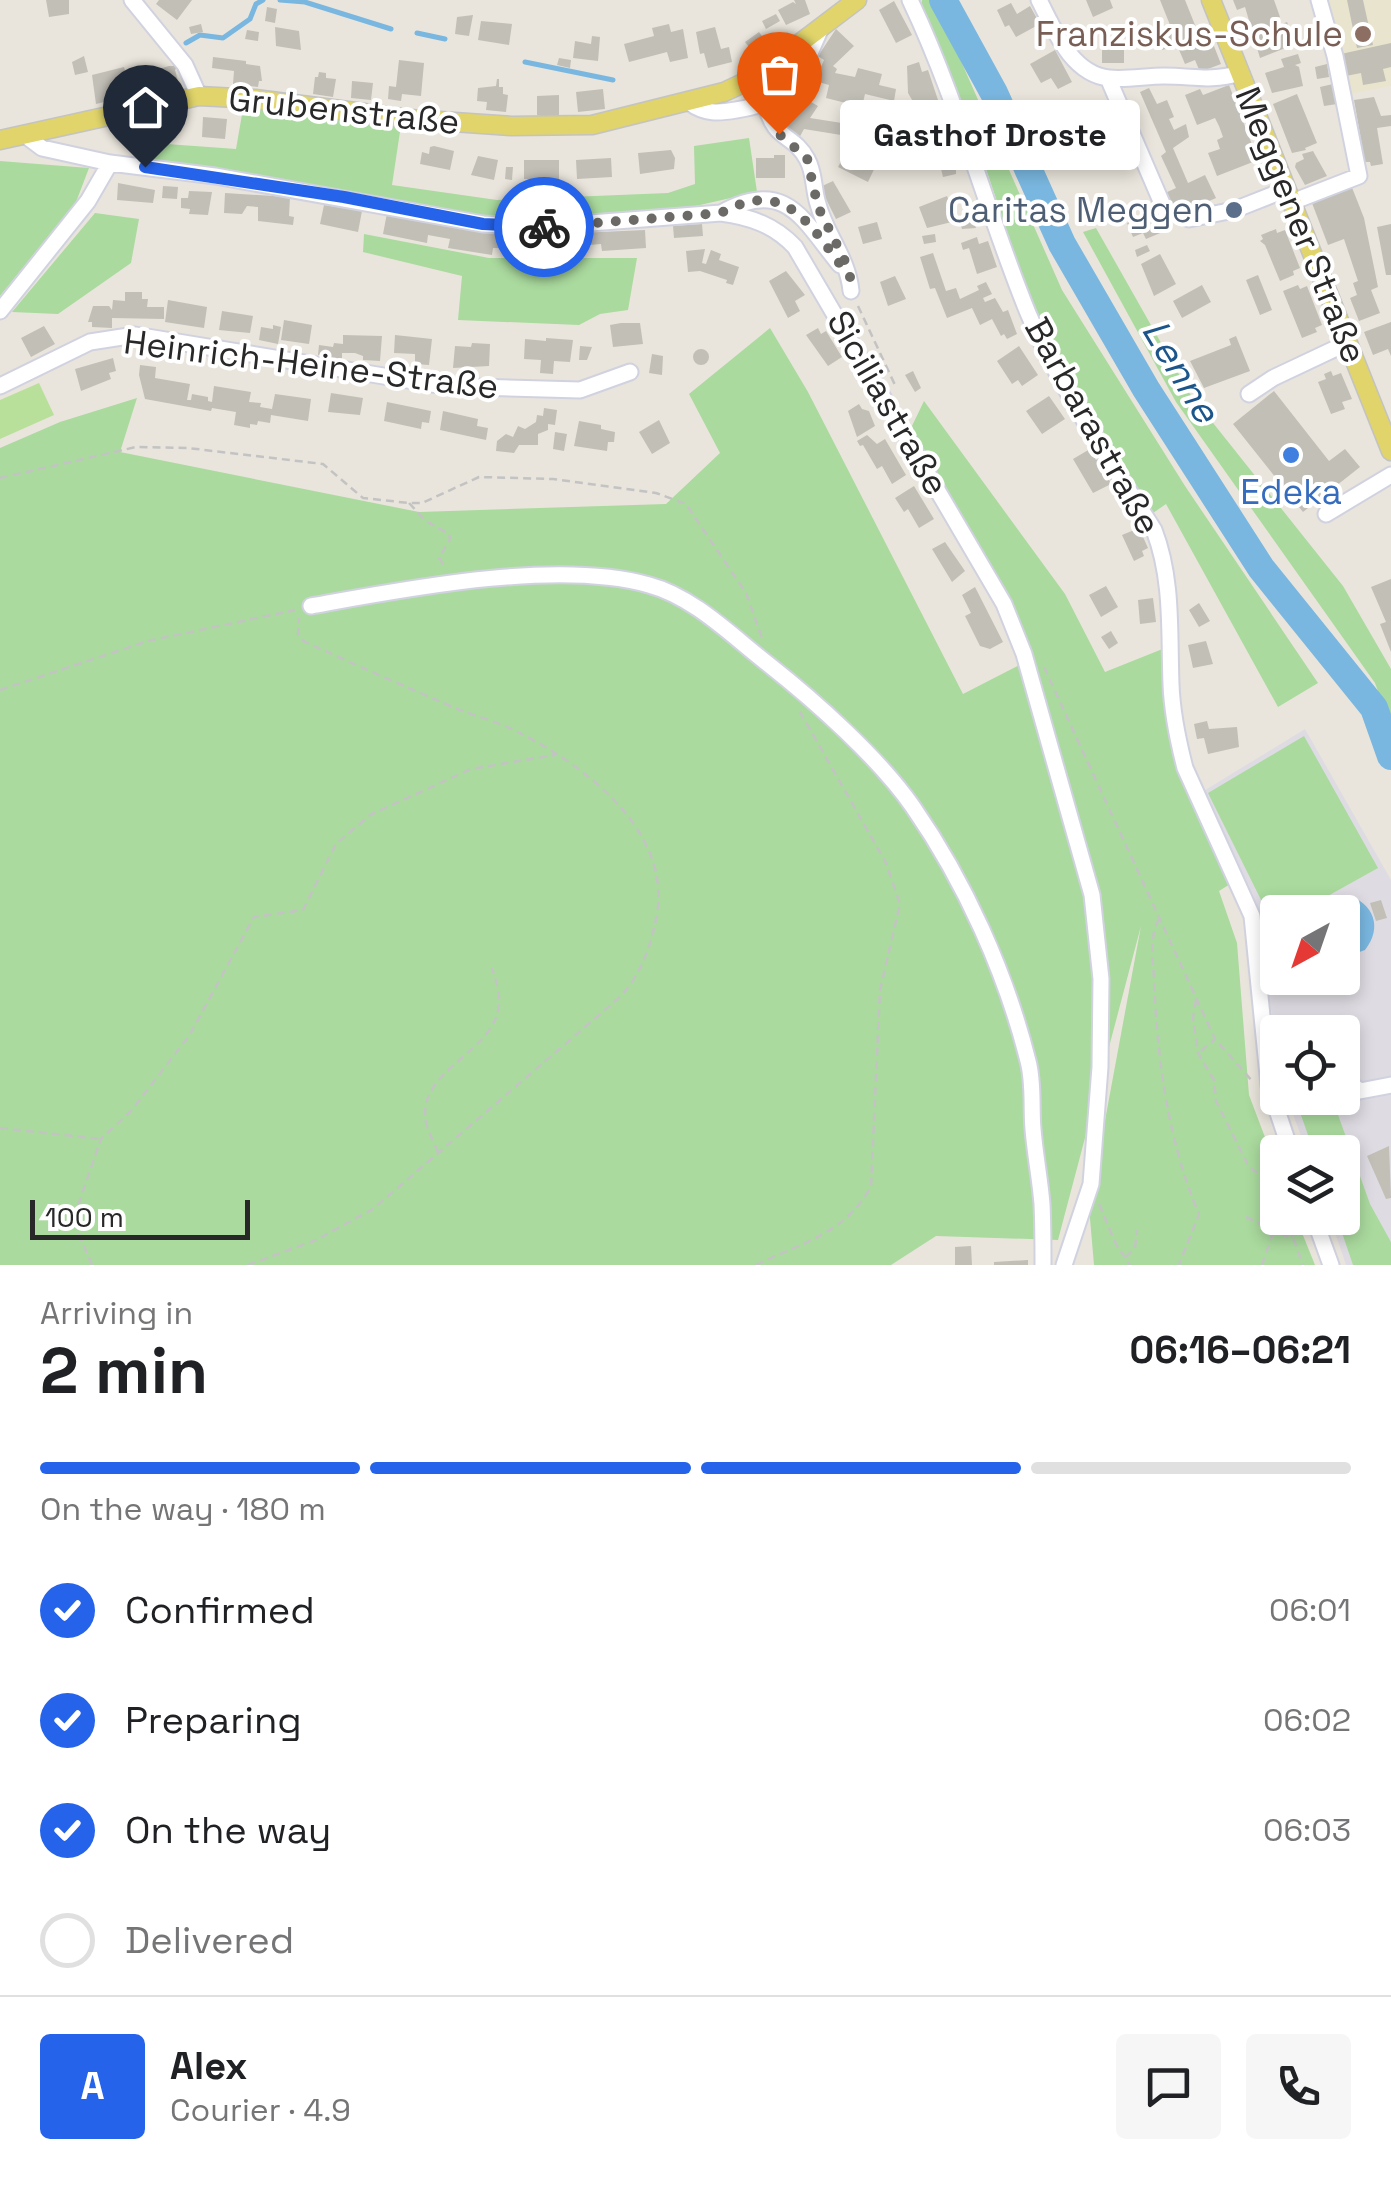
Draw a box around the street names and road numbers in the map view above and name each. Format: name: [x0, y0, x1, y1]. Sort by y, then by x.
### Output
street label: Grubenstraße: [226, 76, 462, 144]
street label: Meggener Straße: [1226, 80, 1376, 370]
street label: Siciliastraße: [817, 303, 959, 503]
street label: Barbarastraße: [1015, 310, 1171, 542]
street label: Heinrich-Heine-Straße: [121, 319, 501, 409]

